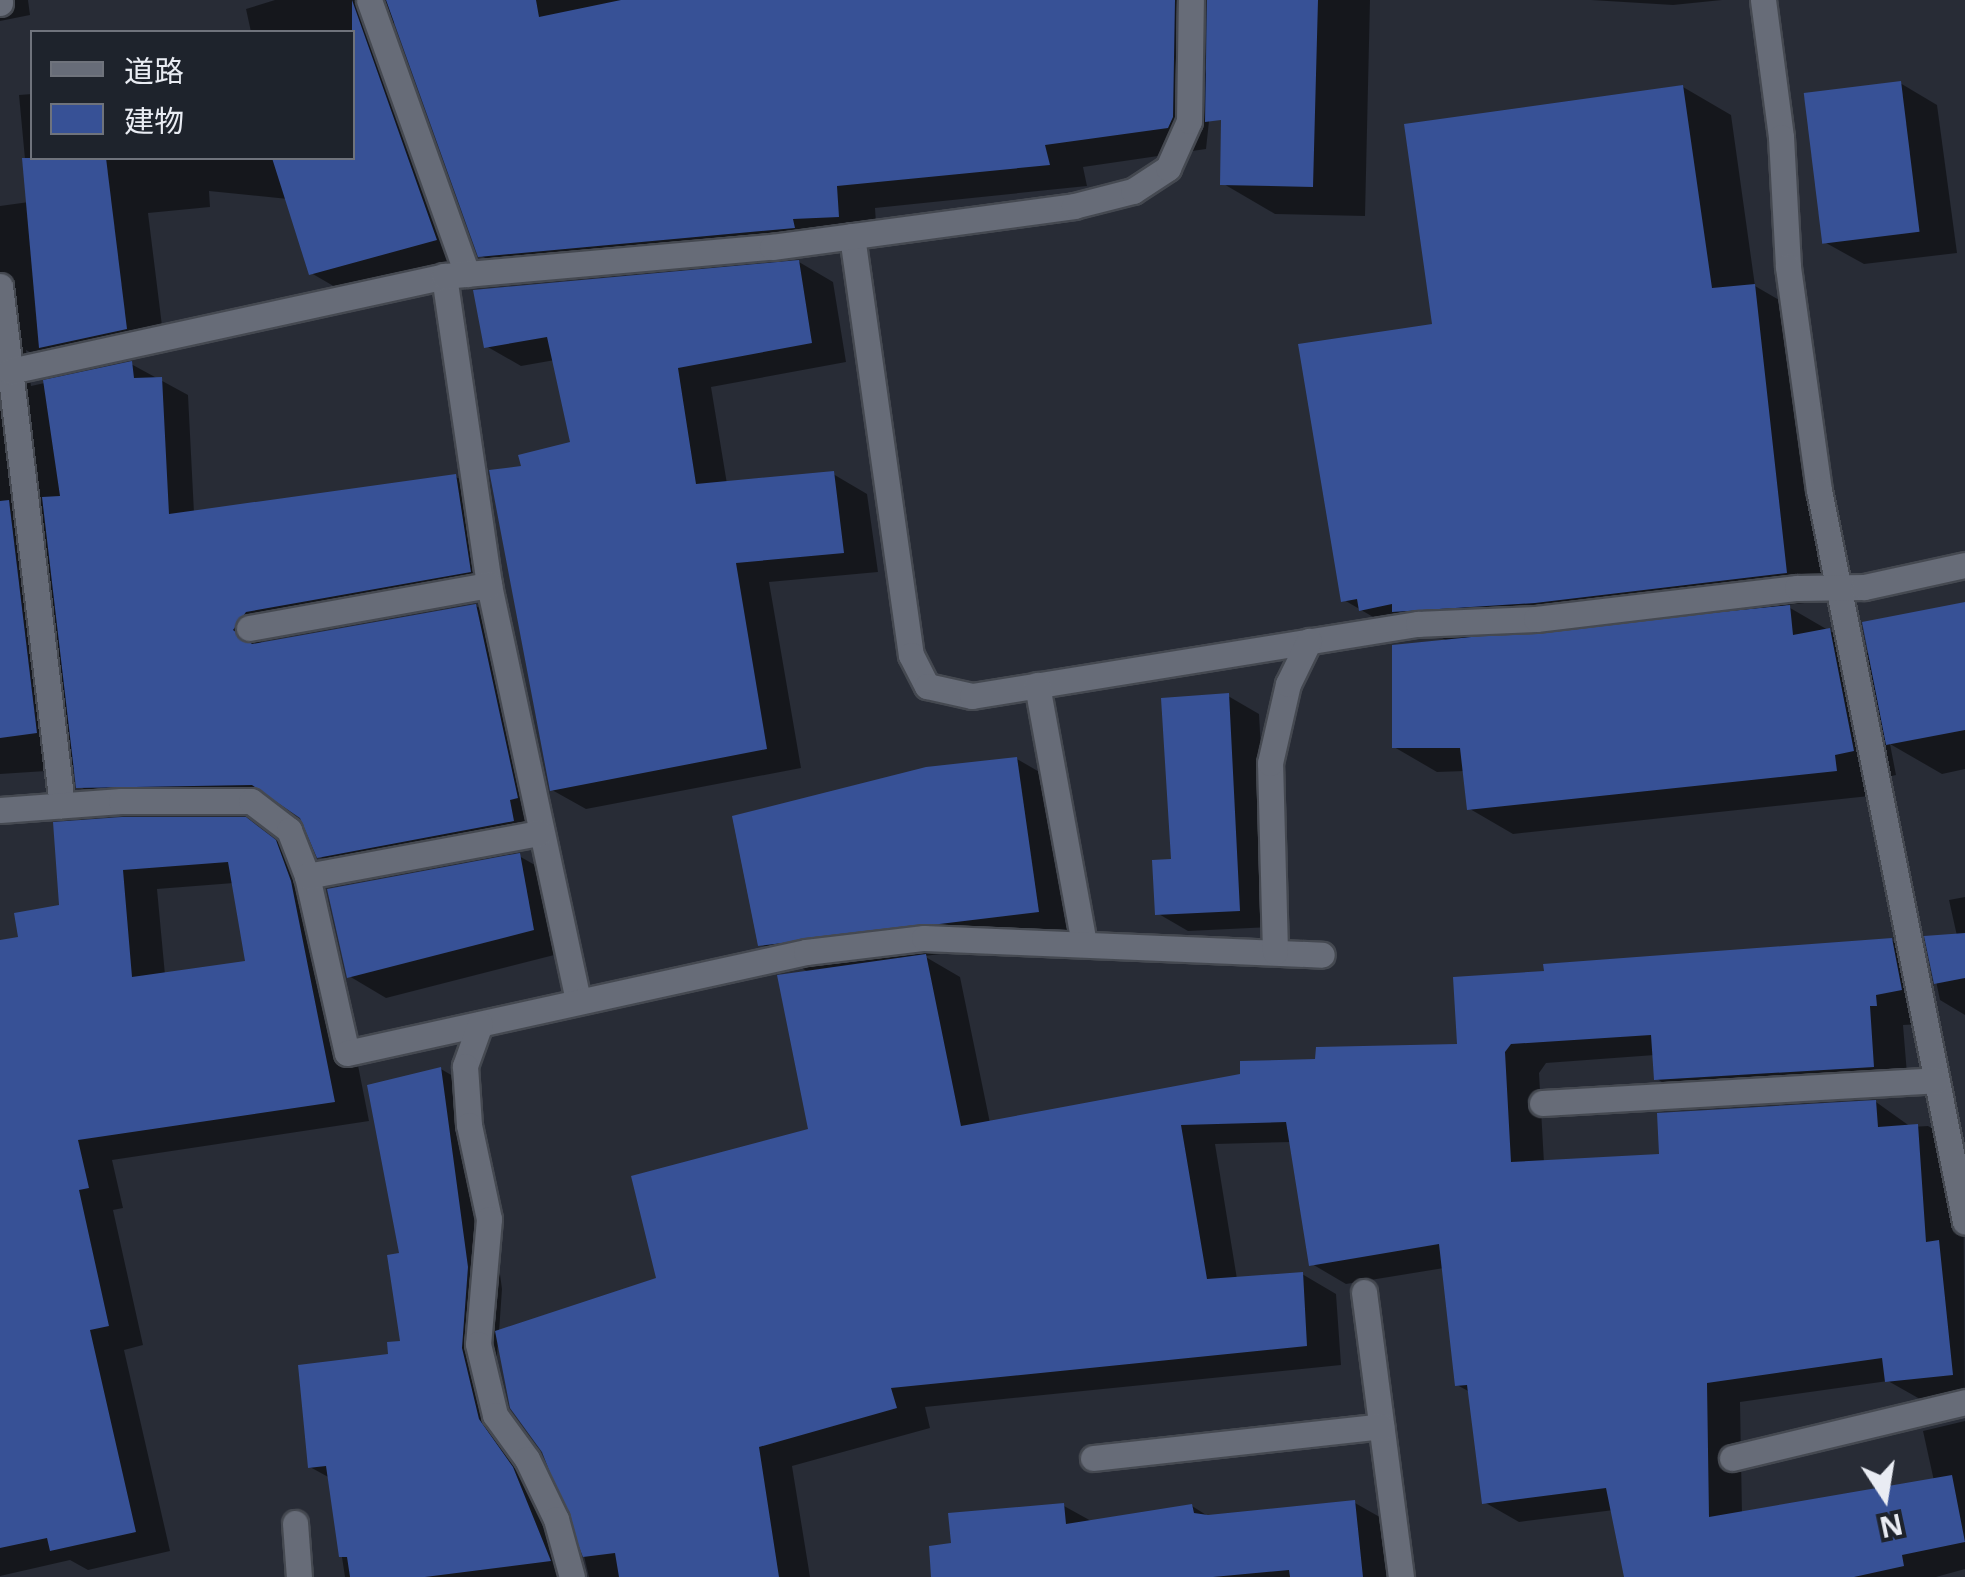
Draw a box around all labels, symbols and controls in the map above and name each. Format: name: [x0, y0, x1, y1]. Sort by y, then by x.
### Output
legend: [30, 30, 355, 160]
text: 道路: [124, 50, 184, 91]
text: 建物: [124, 100, 184, 141]
north arrow: [1835, 1447, 1935, 1547]
text: N: [1876, 1505, 1906, 1547]

